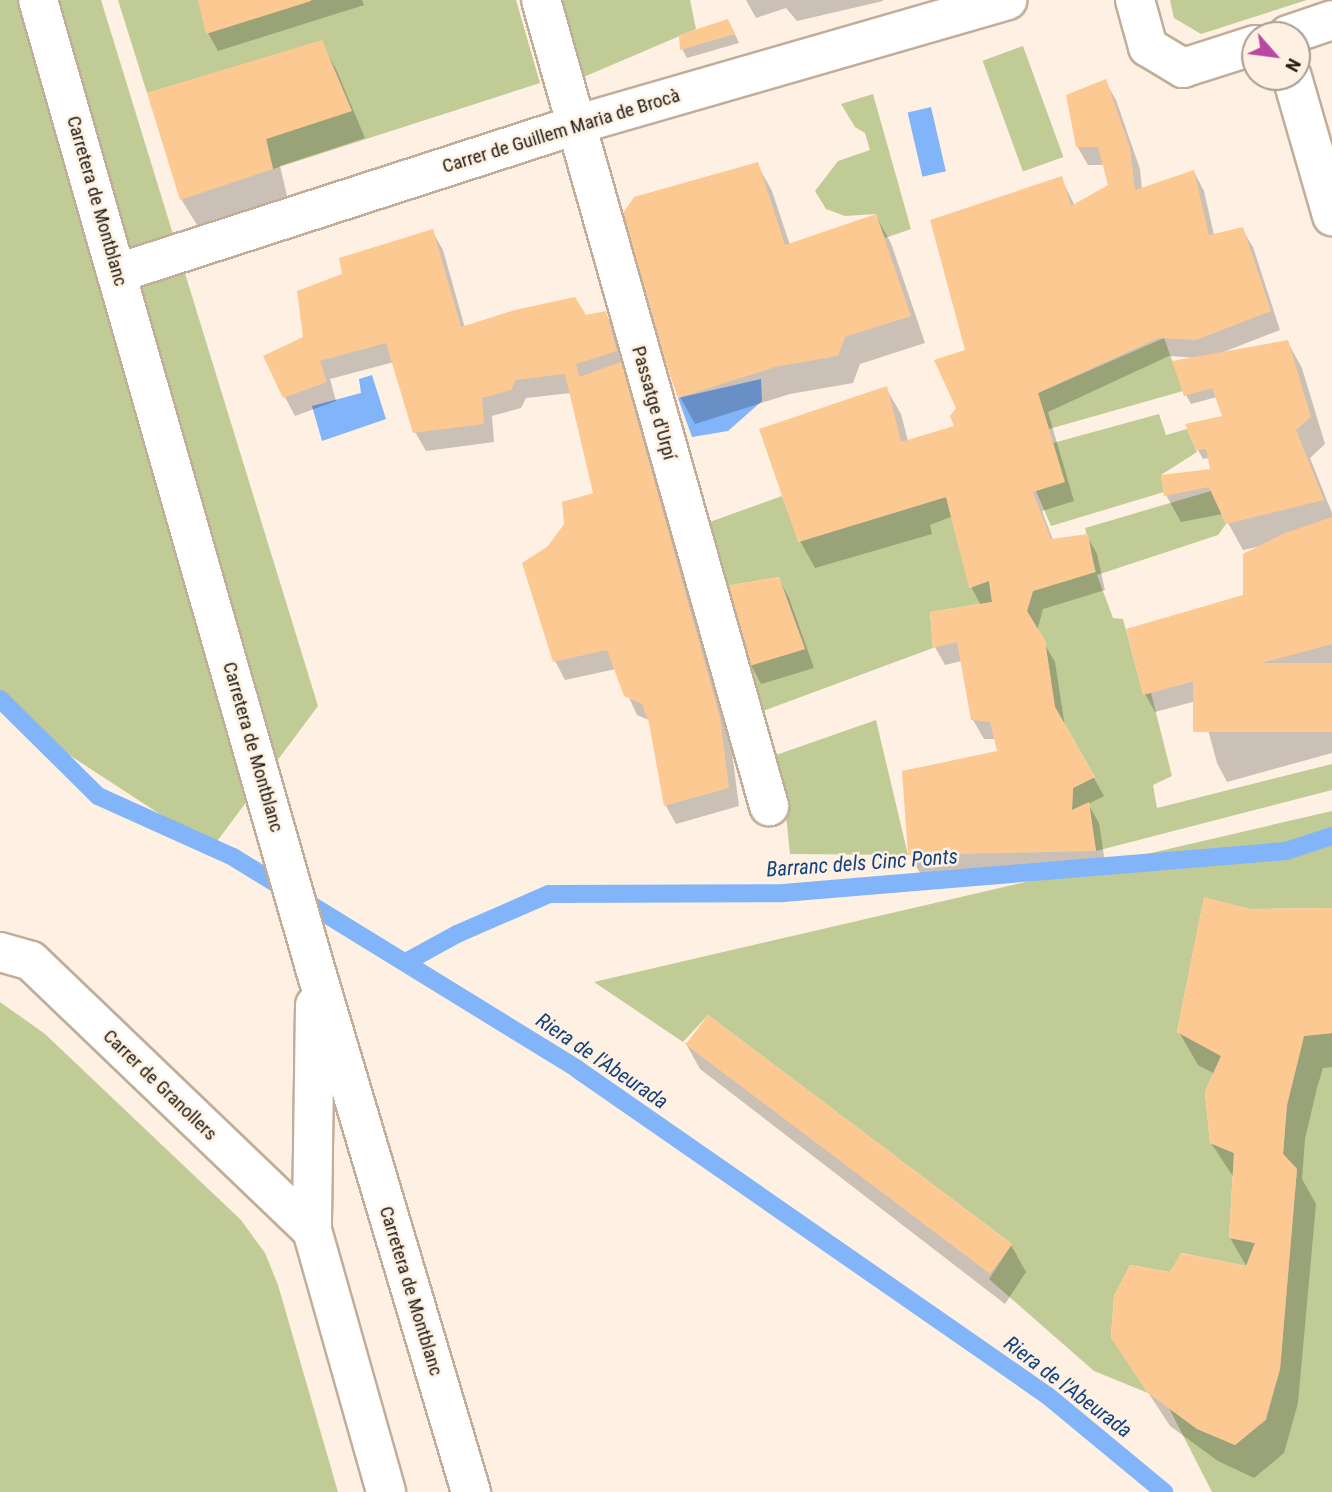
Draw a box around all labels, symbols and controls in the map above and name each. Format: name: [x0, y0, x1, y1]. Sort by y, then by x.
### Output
north arrow: [1241, 21, 1311, 91]
text: N: [1280, 55, 1306, 76]
street label: Carrer de Guillem Maria de Brocà: [439, 84, 683, 178]
street label: Carretera de Montblanc: [62, 113, 132, 289]
street label: Passatge d'Urpí: [627, 343, 681, 463]
street label: Carretera de Montblanc: [218, 659, 288, 835]
water label: Barranc dels Cinc Ponts: [765, 844, 959, 882]
water label: Riera de l'Abeurada: [531, 1008, 673, 1114]
street label: Carrer de Granollers: [98, 1025, 222, 1145]
street label: Carretera de Montblanc: [374, 1204, 448, 1378]
water label: Riera de l'Abeurada: [999, 1331, 1137, 1443]

